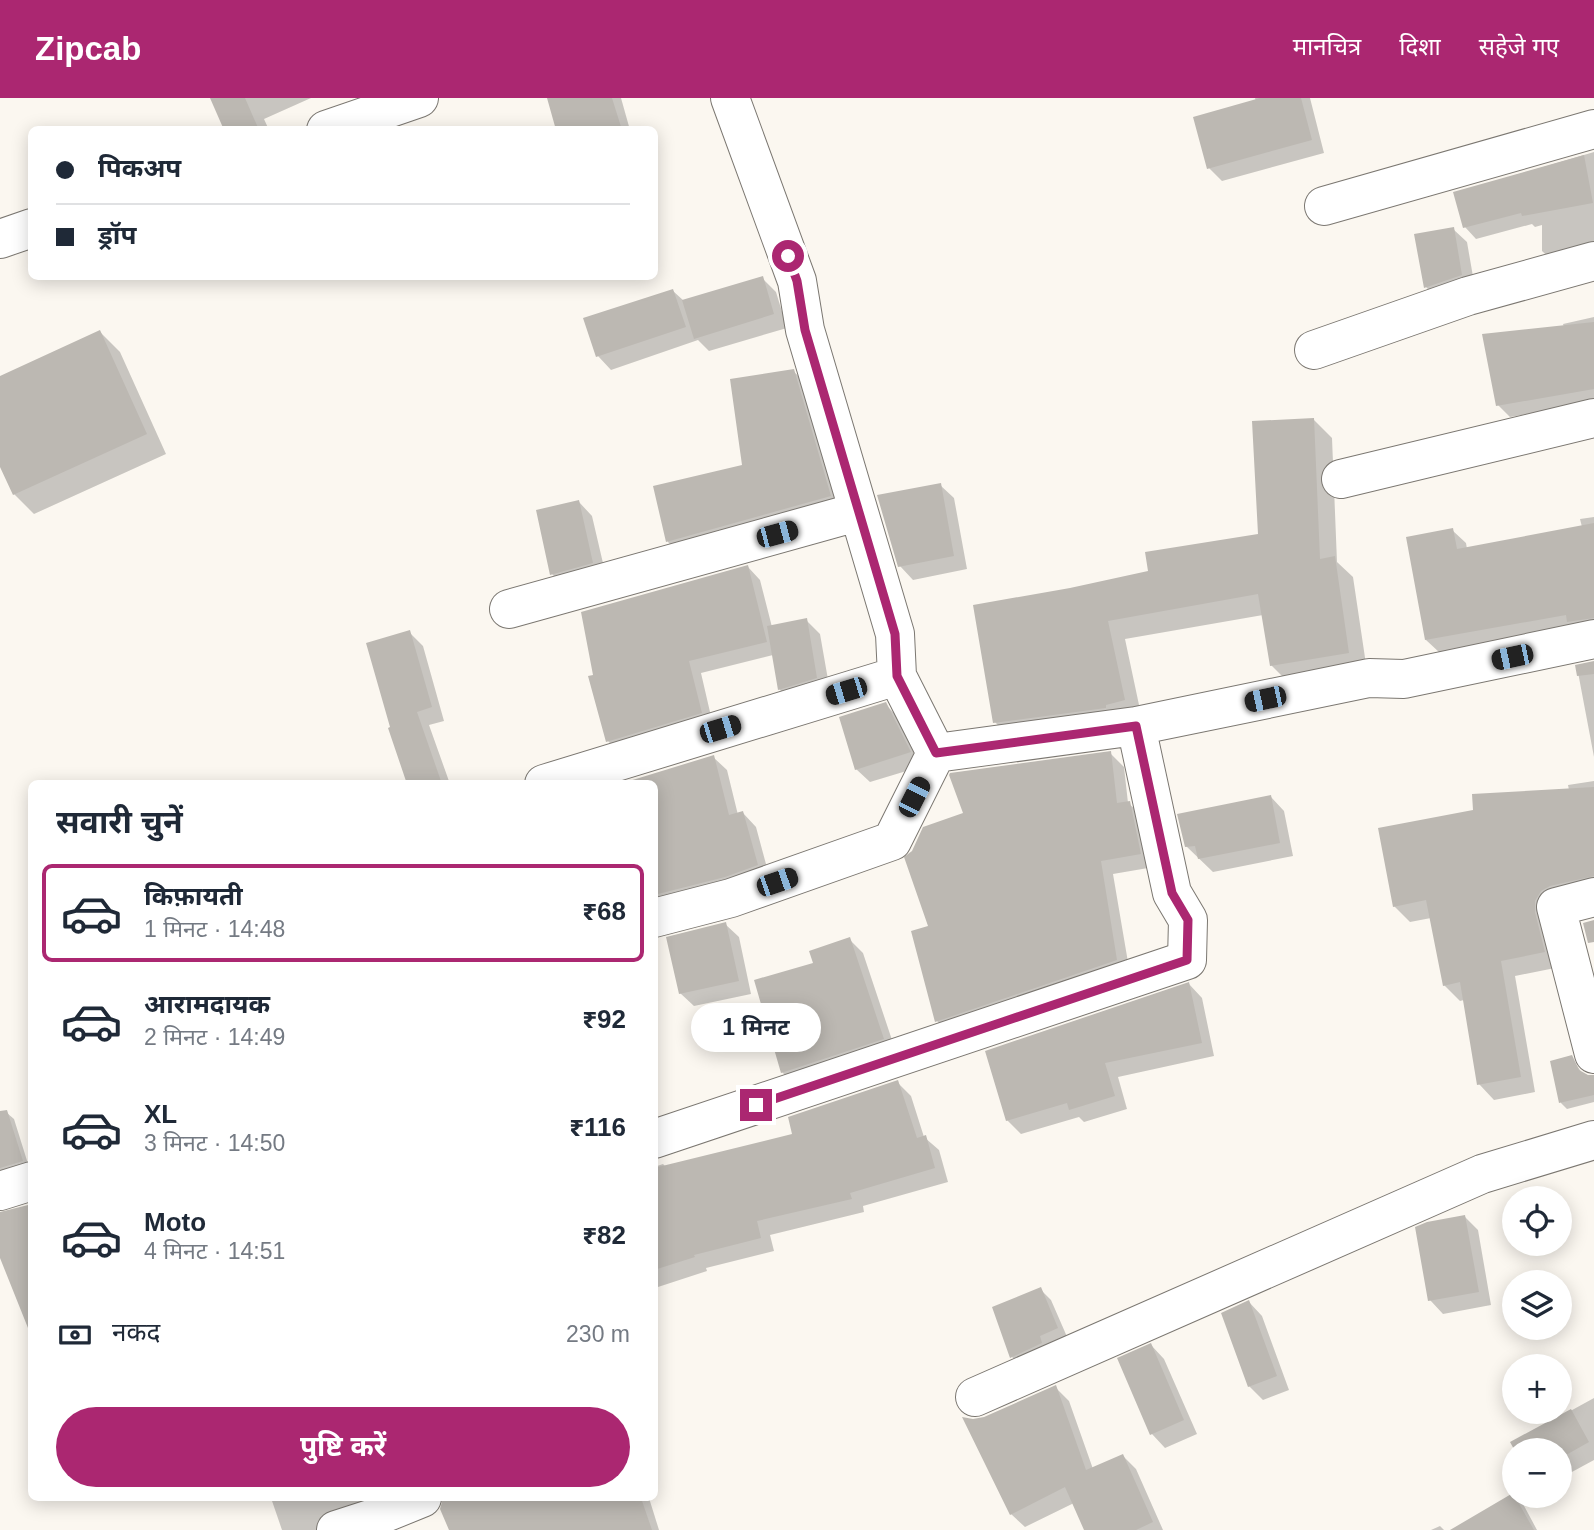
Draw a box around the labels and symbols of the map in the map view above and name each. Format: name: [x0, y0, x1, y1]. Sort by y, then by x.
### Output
route start: [772, 240, 804, 272]
car: [754, 518, 801, 550]
car: [1490, 642, 1535, 672]
car: [823, 675, 870, 707]
car: [1243, 684, 1288, 714]
car: [697, 713, 744, 745]
car: [896, 774, 933, 820]
car: [754, 865, 801, 899]
callout: 1 मिनट: [691, 1004, 821, 1052]
route end: [740, 1089, 772, 1121]

